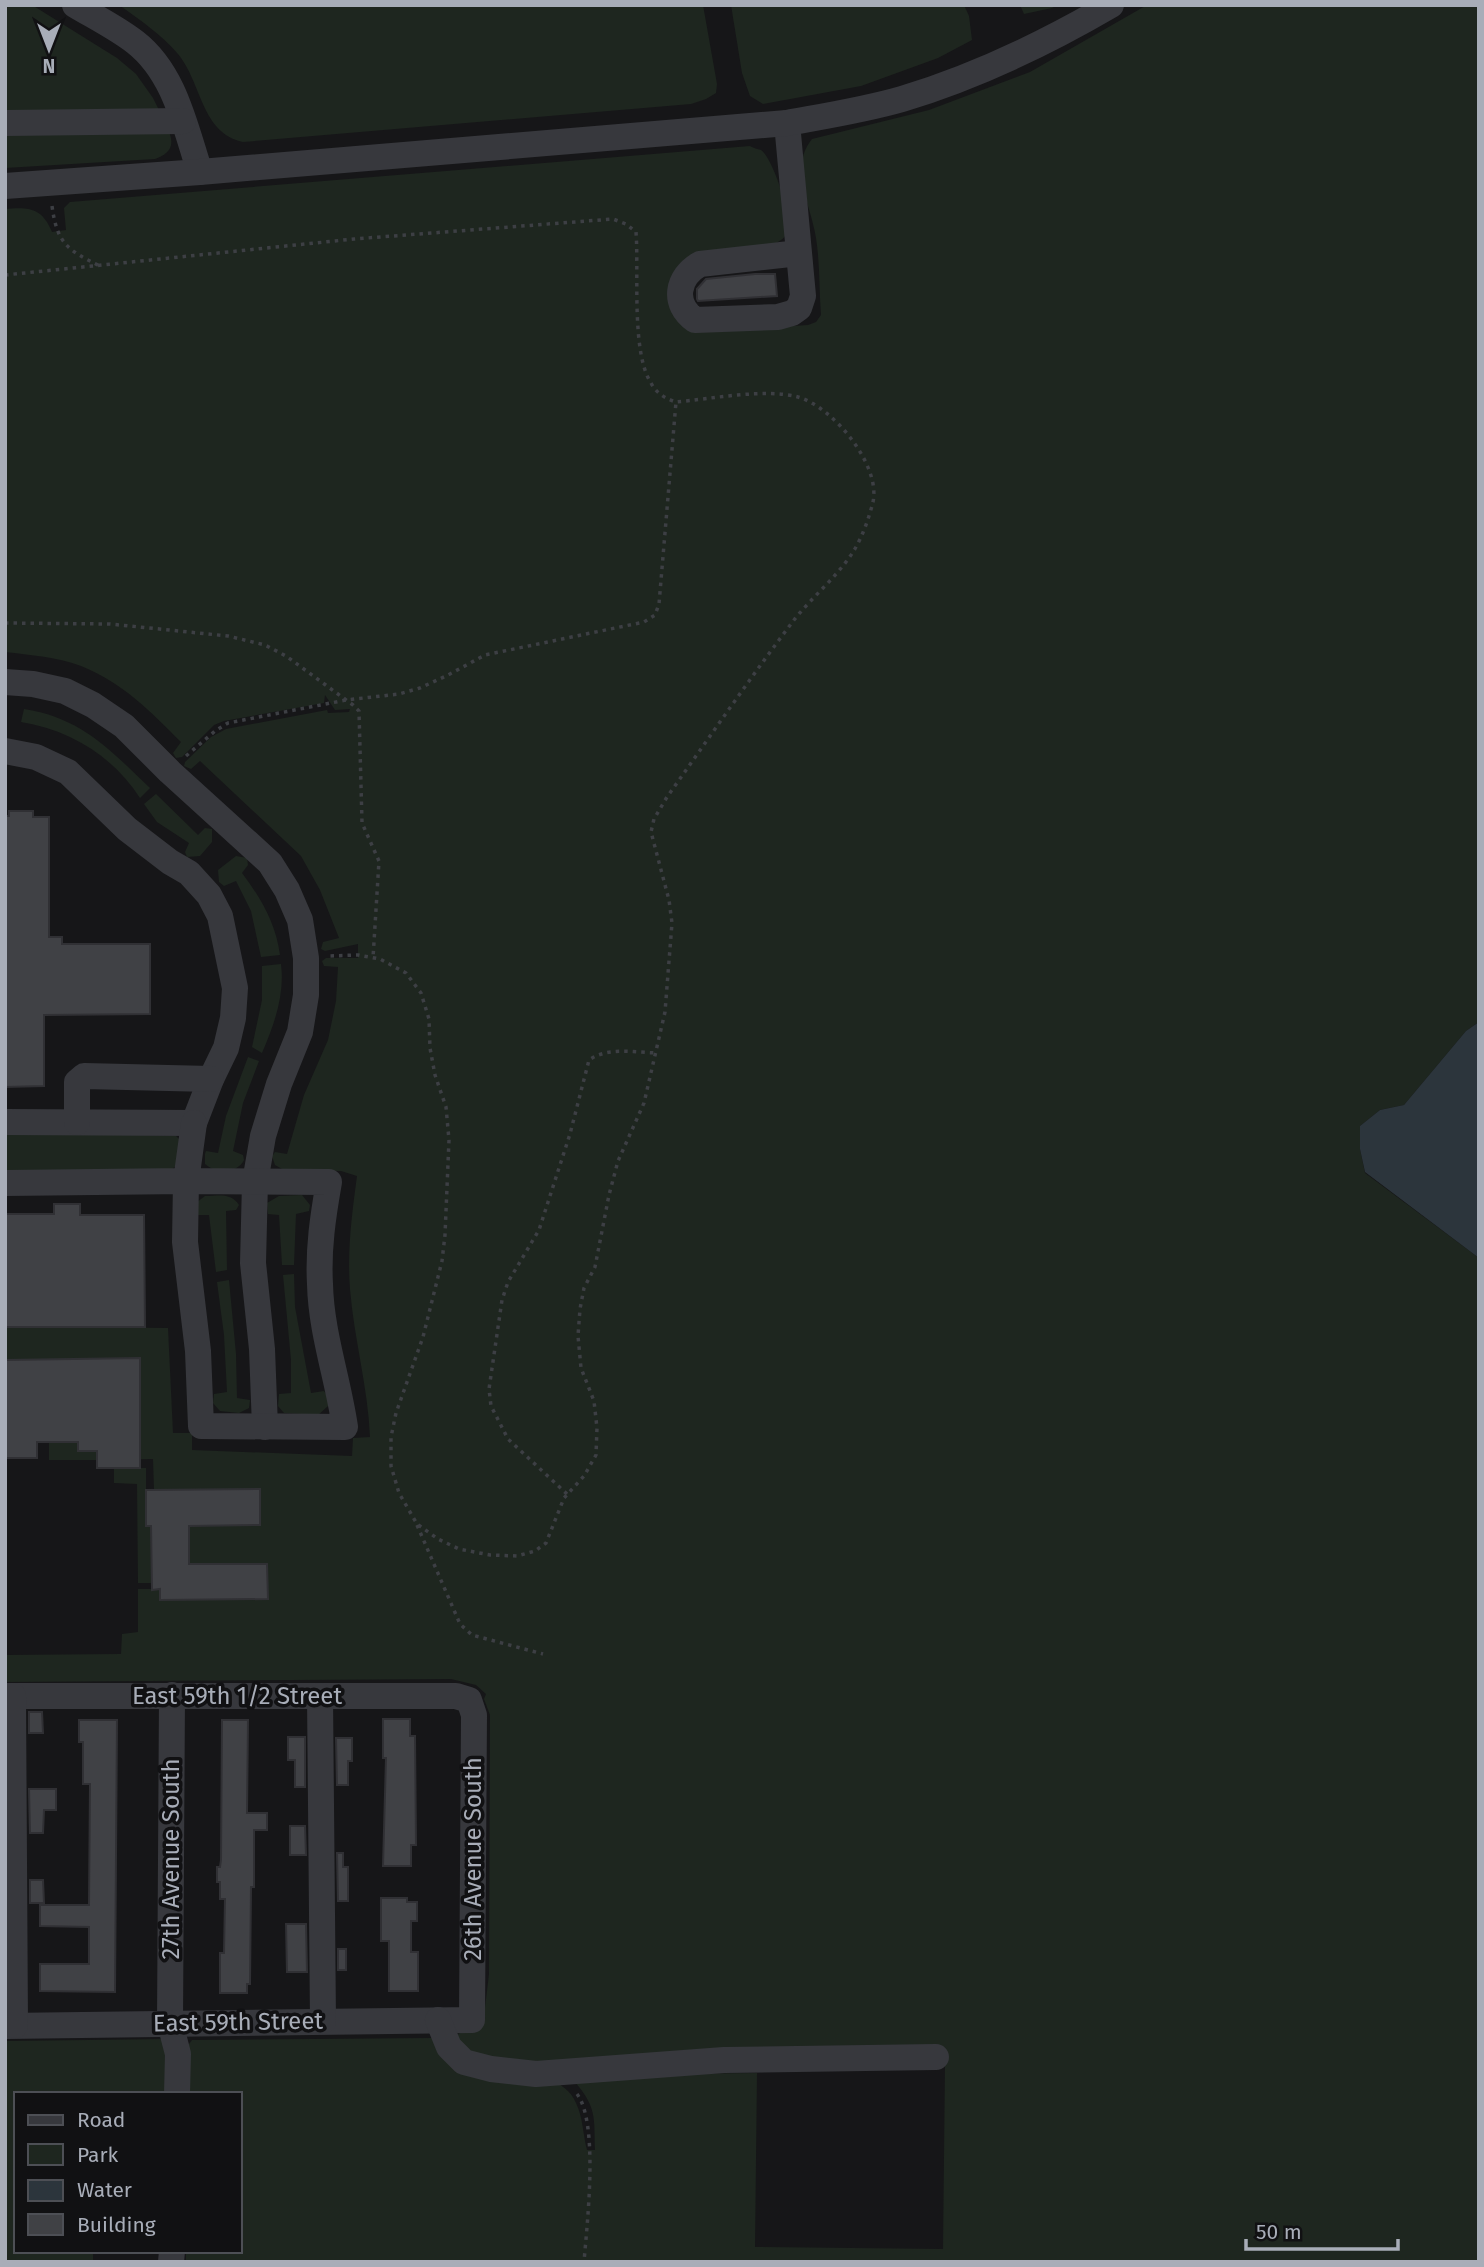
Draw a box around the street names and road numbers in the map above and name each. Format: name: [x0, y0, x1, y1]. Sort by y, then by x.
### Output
street label: East 59th 1/2 Street: [132, 1682, 342, 1710]
street label: 26th Avenue South: [459, 1757, 487, 1961]
street label: 27th Avenue South: [157, 1758, 185, 1960]
street label: East 59th Street: [153, 2007, 324, 2037]

